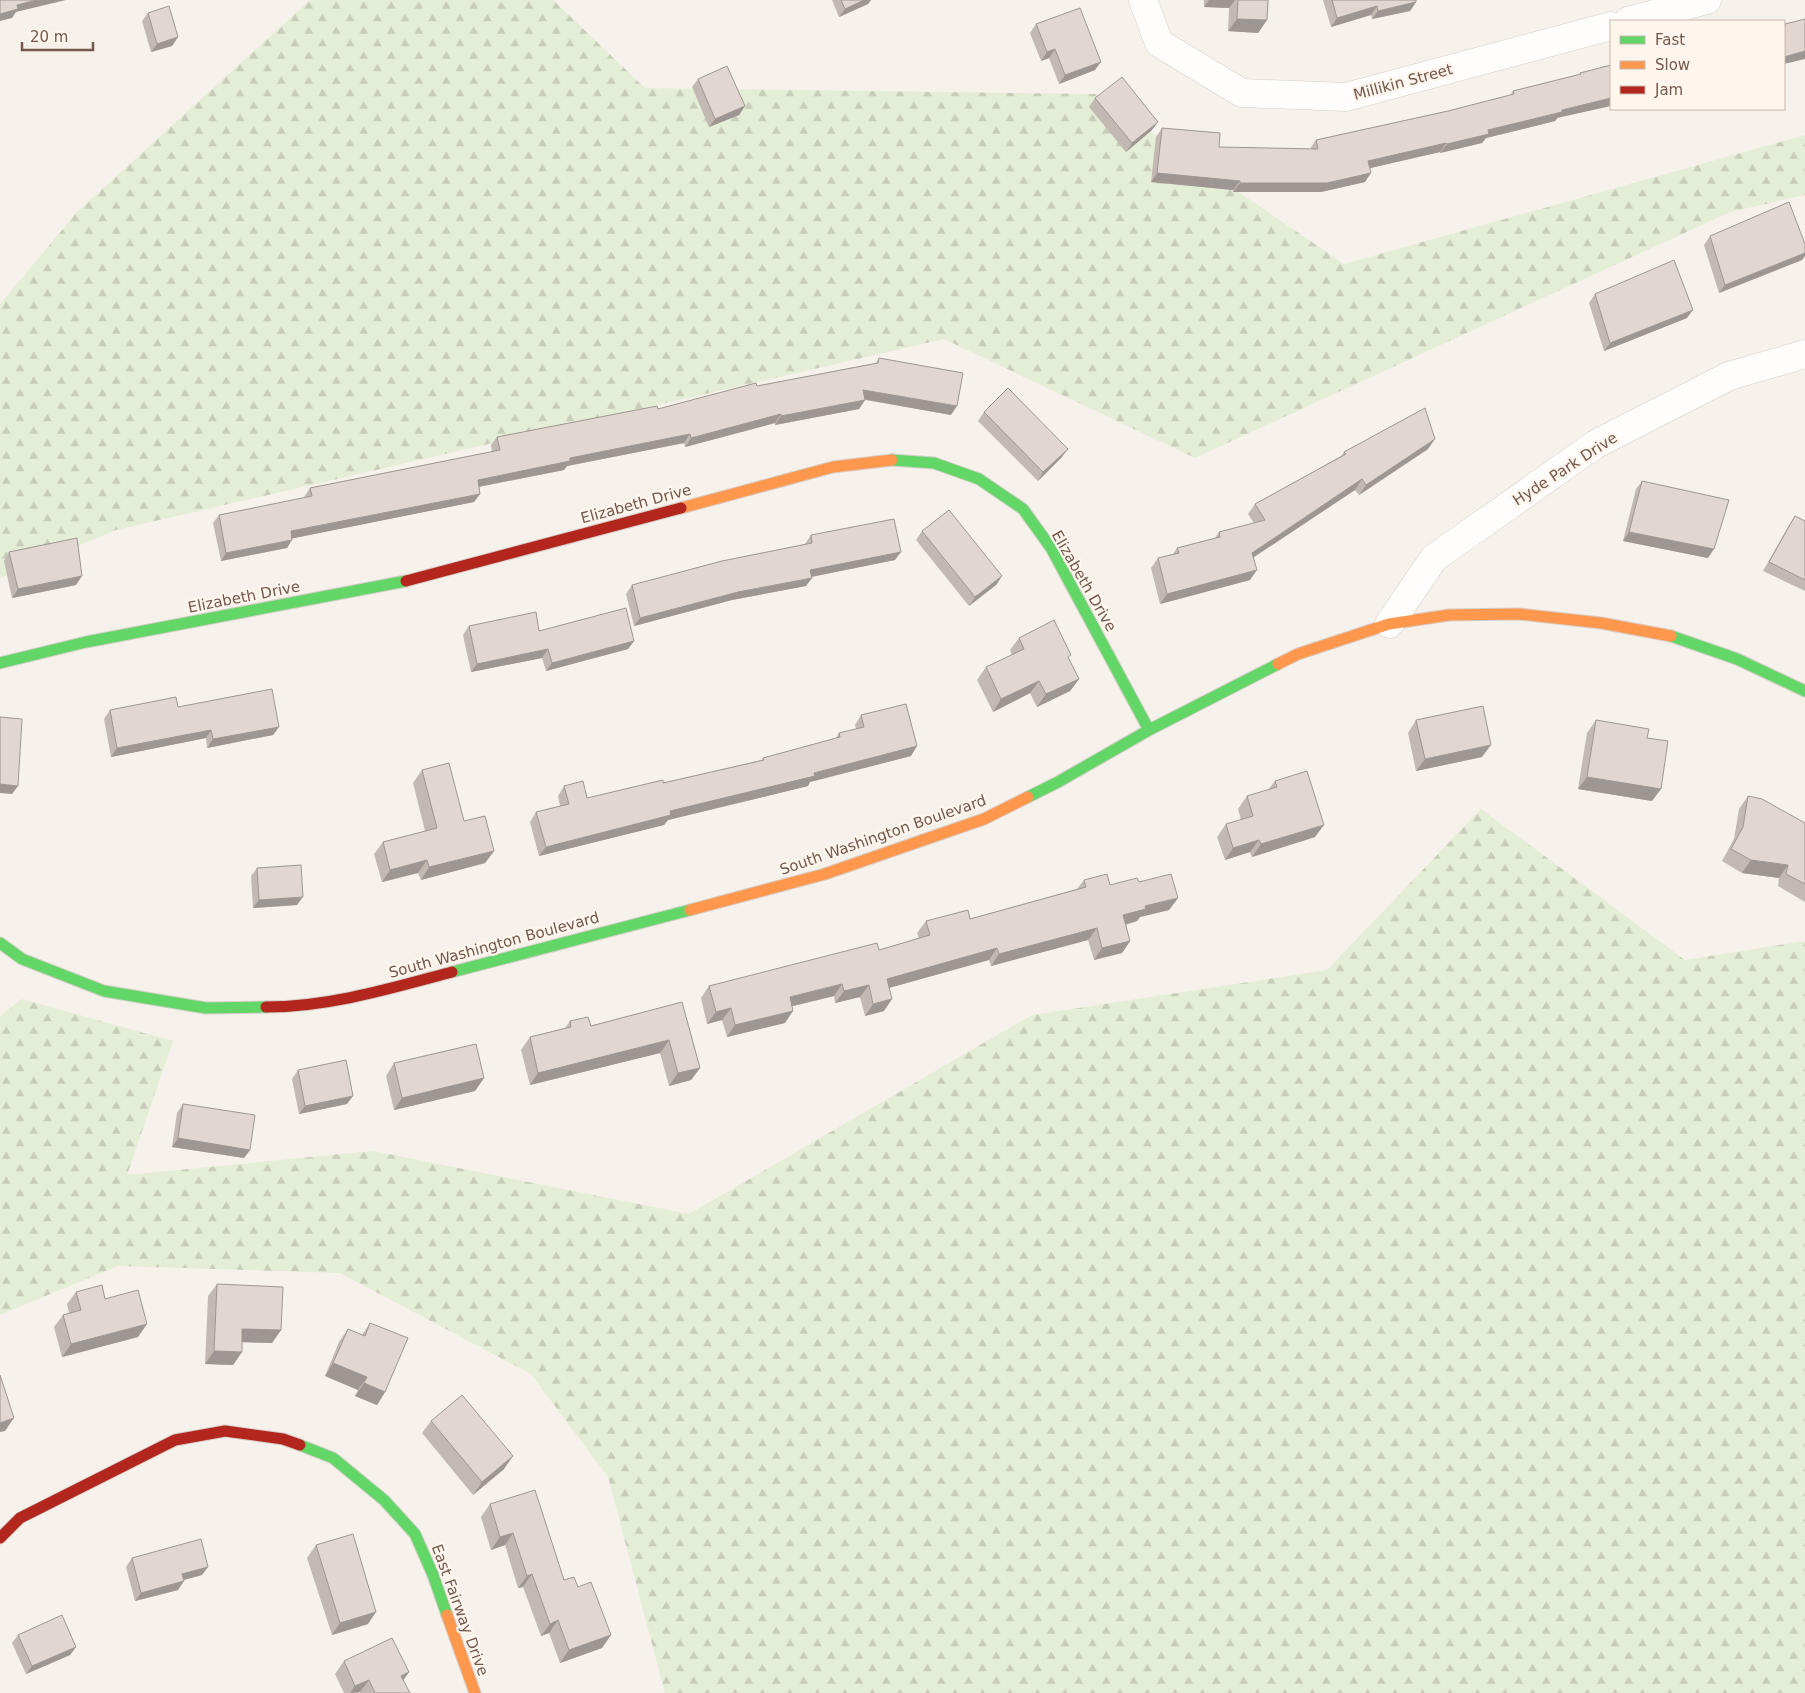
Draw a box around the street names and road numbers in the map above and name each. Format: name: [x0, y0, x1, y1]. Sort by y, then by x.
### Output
street label: Millikin Street: [1351, 60, 1455, 104]
street label: Hyde Park Drive: [1509, 429, 1621, 509]
street label: Elizabeth Drive: [579, 481, 693, 527]
street label: Elizabeth Drive: [1048, 527, 1120, 635]
street label: Elizabeth Drive: [186, 577, 302, 617]
street label: South Washington Boulevard: [777, 791, 989, 879]
street label: South Washington Boulevard: [387, 908, 601, 982]
street label: East Fairway Drive: [428, 1542, 492, 1678]

